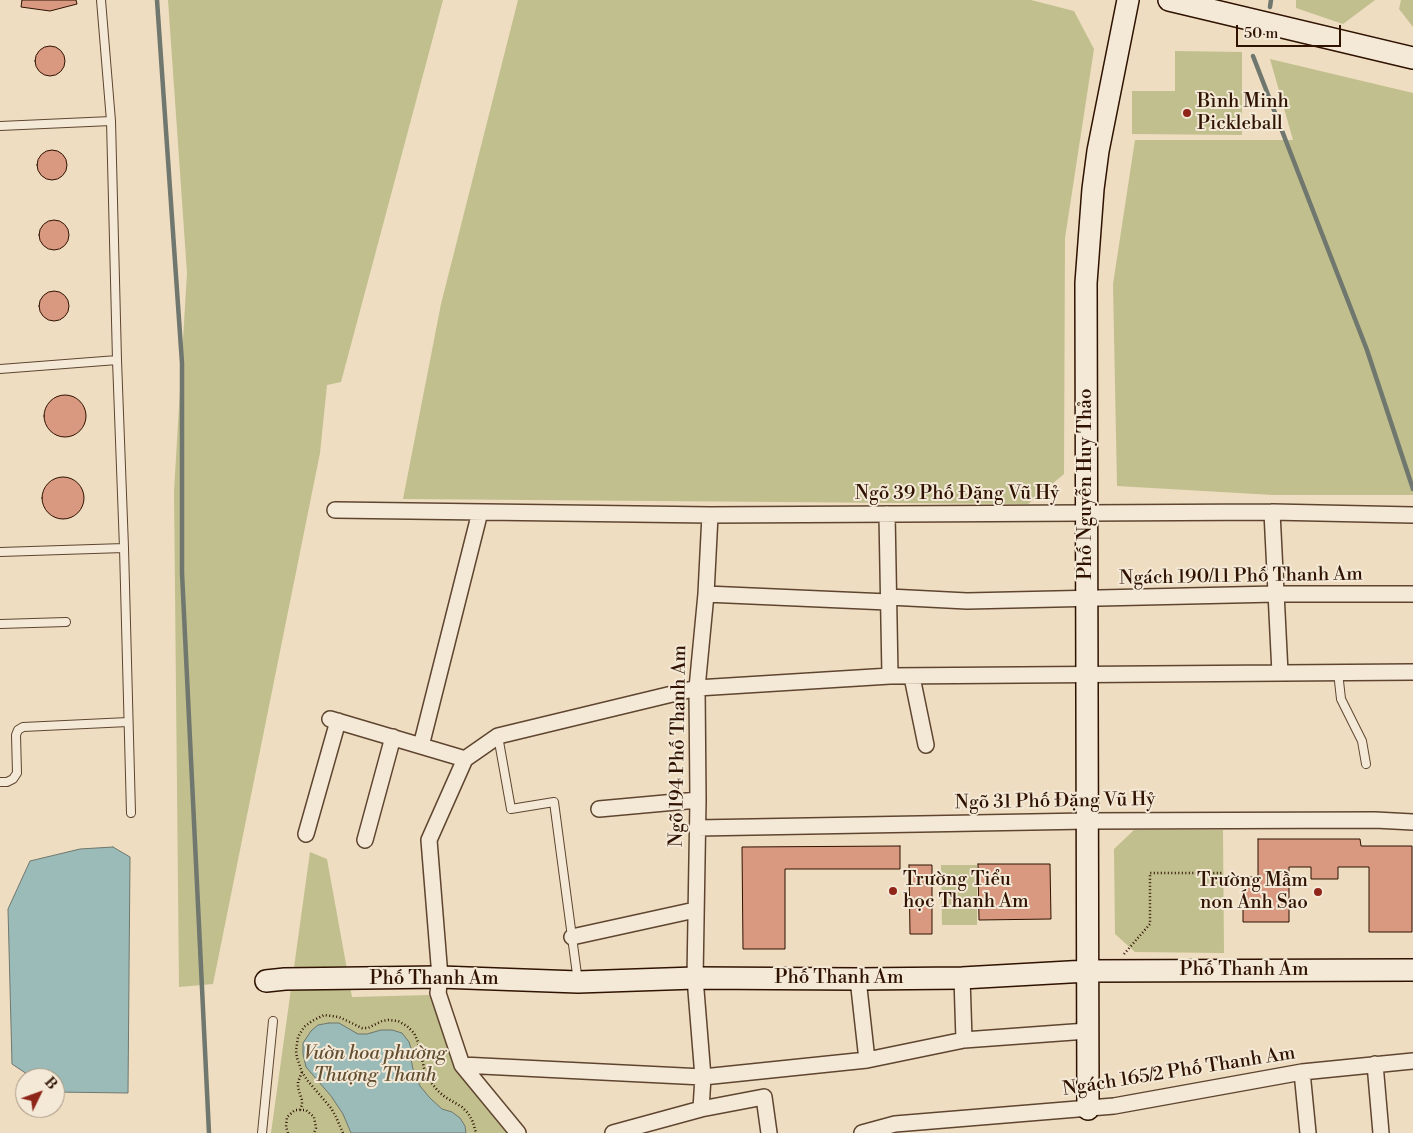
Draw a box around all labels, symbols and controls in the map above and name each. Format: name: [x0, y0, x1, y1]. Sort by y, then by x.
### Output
scale bar: [1238, 15, 1343, 47]
text: 50 m: [1244, 24, 1278, 43]
place label: Bình Minh Pickleball: [1197, 91, 1289, 135]
marker: Bình Minh Pickleball: [1181, 107, 1193, 119]
street label: Phố Nguyễn Huy Thảo: [1075, 388, 1097, 580]
street label: Ngõ 39 Phố Đặng Vũ Hỷ: [855, 483, 1059, 505]
street label: Ngách 190/11 Phố Thanh Am: [1119, 563, 1363, 591]
street label: Ngõ 194 Phố Thanh Am: [666, 645, 692, 847]
street label: Ngõ 31 Phố Đặng Vũ Hỷ: [955, 789, 1155, 815]
place label: Trường Tiểu học Thanh Am: [903, 869, 1029, 913]
place label: Trường Mầm non Ánh Sao: [1197, 870, 1308, 914]
marker: Trường Tiểu học Thanh Am: [887, 885, 899, 897]
marker: Trường Mầm non Ánh Sao: [1312, 886, 1324, 898]
street label: Phố Thanh Am: [1179, 959, 1309, 981]
street label: Phố Thanh Am: [774, 967, 904, 989]
street label: Phố Thanh Am: [369, 968, 499, 990]
street label: Ngách 165/2 Phố Thanh Am: [1061, 1042, 1297, 1102]
park label: Vườn hoa phường Thượng Thanh: [304, 1043, 446, 1087]
north arrow: [15, 1068, 65, 1118]
text: B: [40, 1074, 61, 1094]

